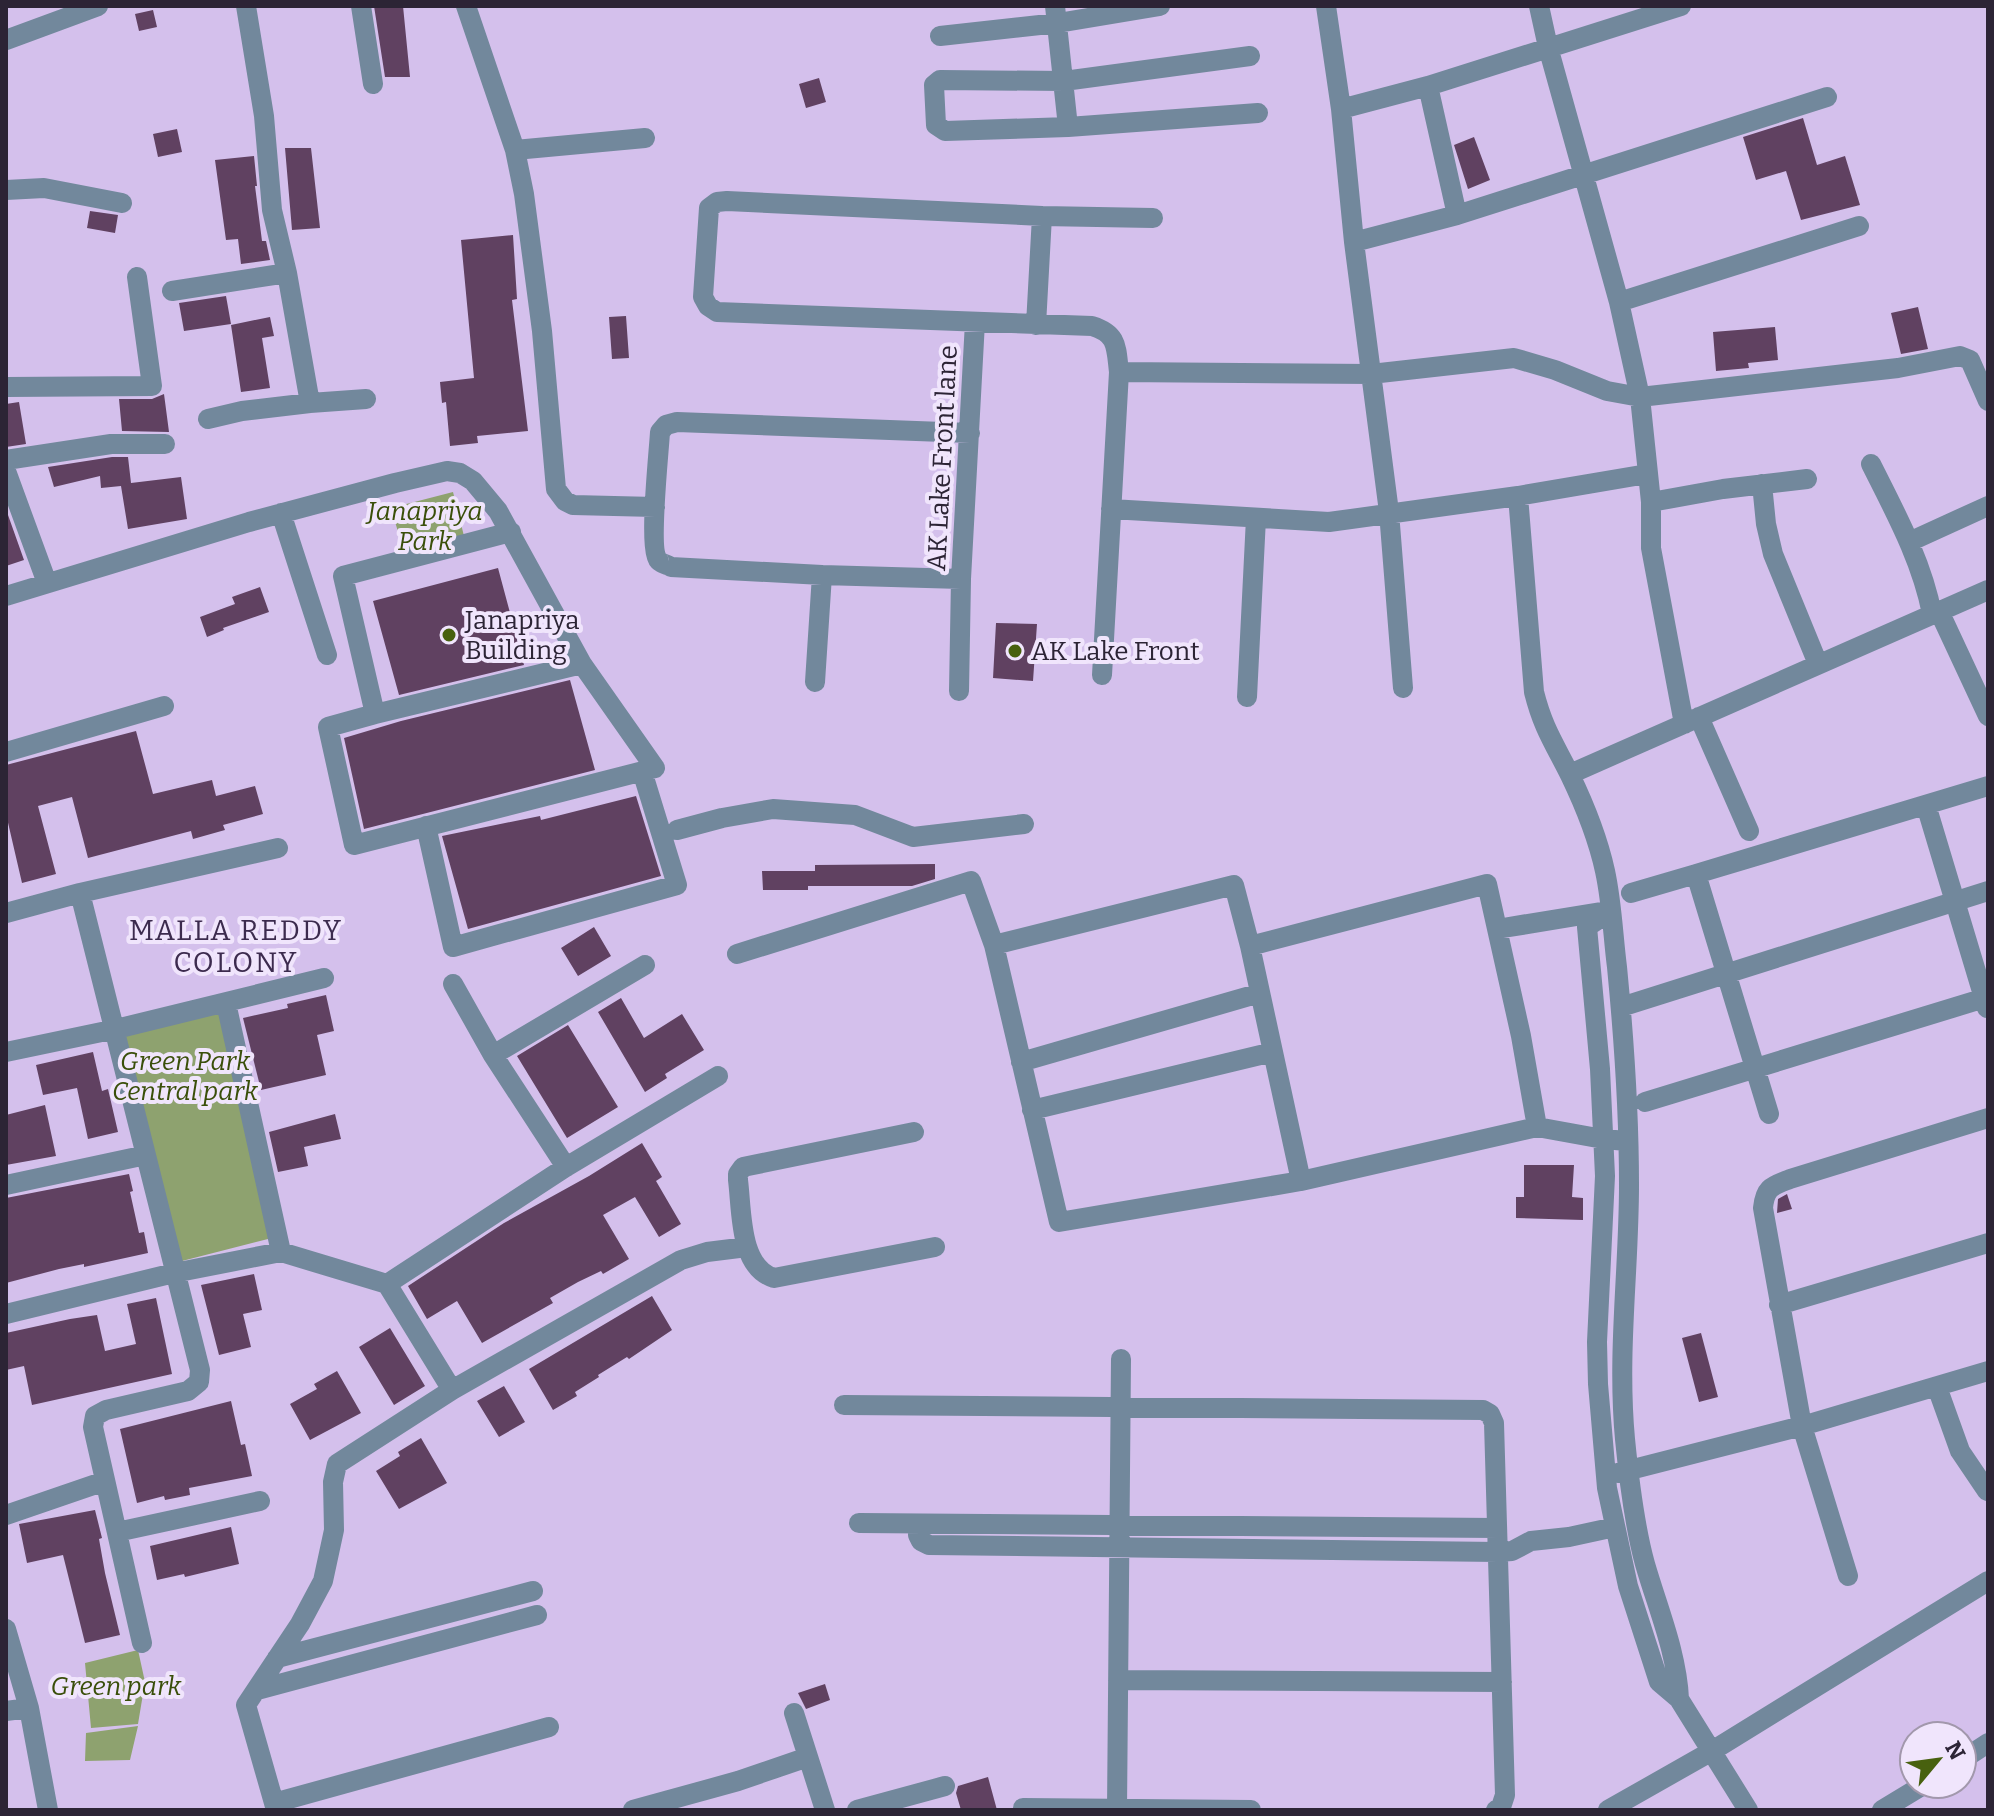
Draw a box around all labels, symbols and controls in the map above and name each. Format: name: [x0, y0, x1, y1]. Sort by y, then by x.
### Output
street label: AK Lake Front lane: [921, 344, 964, 572]
park label: Janapriya Park: [365, 496, 483, 557]
place label: Janapriya Building: [464, 605, 579, 666]
marker: Janapriya Building: [440, 626, 458, 644]
place label: AK Lake Front: [1031, 636, 1200, 667]
marker: AK Lake Front: [1006, 642, 1024, 660]
district label: MALLA REDDY COLONY: [129, 914, 343, 979]
park label: Green Park Central park: [112, 1046, 259, 1107]
park label: Green park: [51, 1671, 182, 1702]
north arrow: [1898, 1720, 1978, 1800]
text: N: [1939, 1737, 1971, 1765]

